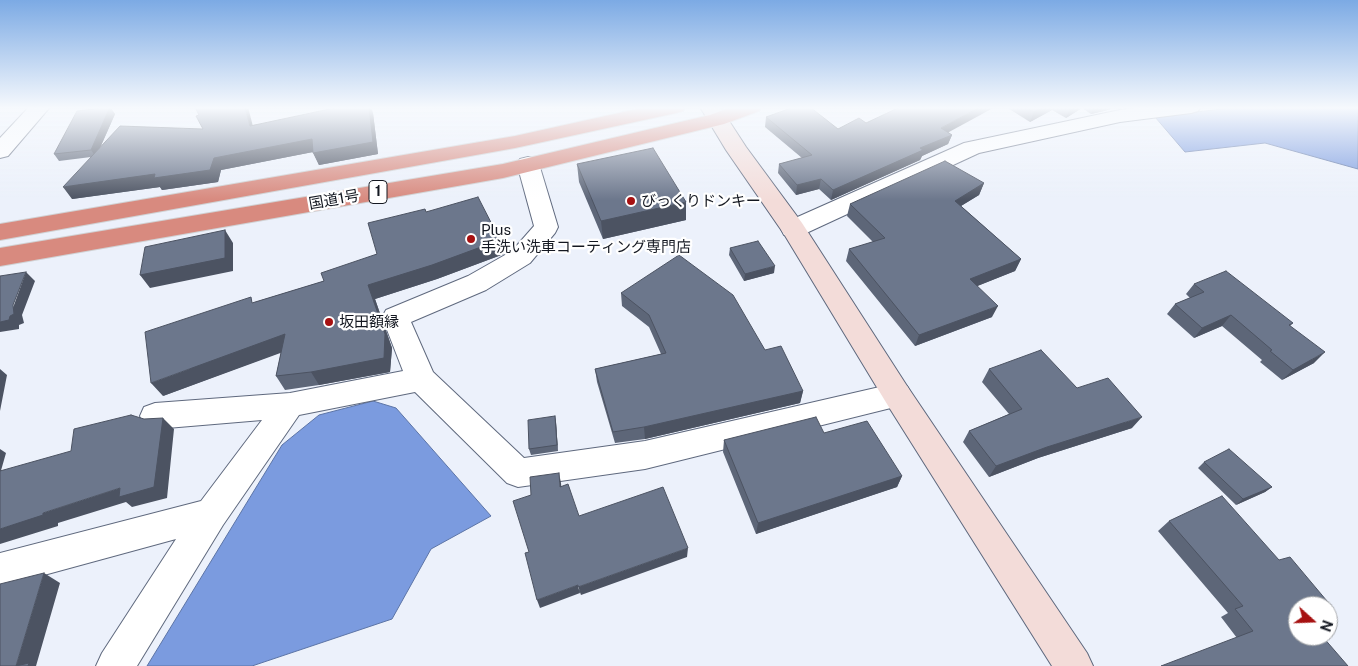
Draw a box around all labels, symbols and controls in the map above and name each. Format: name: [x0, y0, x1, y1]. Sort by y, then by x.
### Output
road number: 1: [369, 180, 387, 203]
street label: 国道1号: [307, 187, 361, 213]
place label: びっくりドンキー: [641, 192, 761, 210]
marker: びっくりドンキー: [625, 195, 637, 207]
place label: Plus 手洗い洗車コーティング専門店: [481, 221, 691, 256]
marker: Plus 手洗い洗車コーティング専門店: [465, 233, 477, 245]
place label: 坂田額縁: [339, 313, 399, 331]
marker: 坂田額縁: [323, 316, 335, 328]
north arrow: [1288, 596, 1338, 646]
text: N: [1317, 618, 1336, 634]

